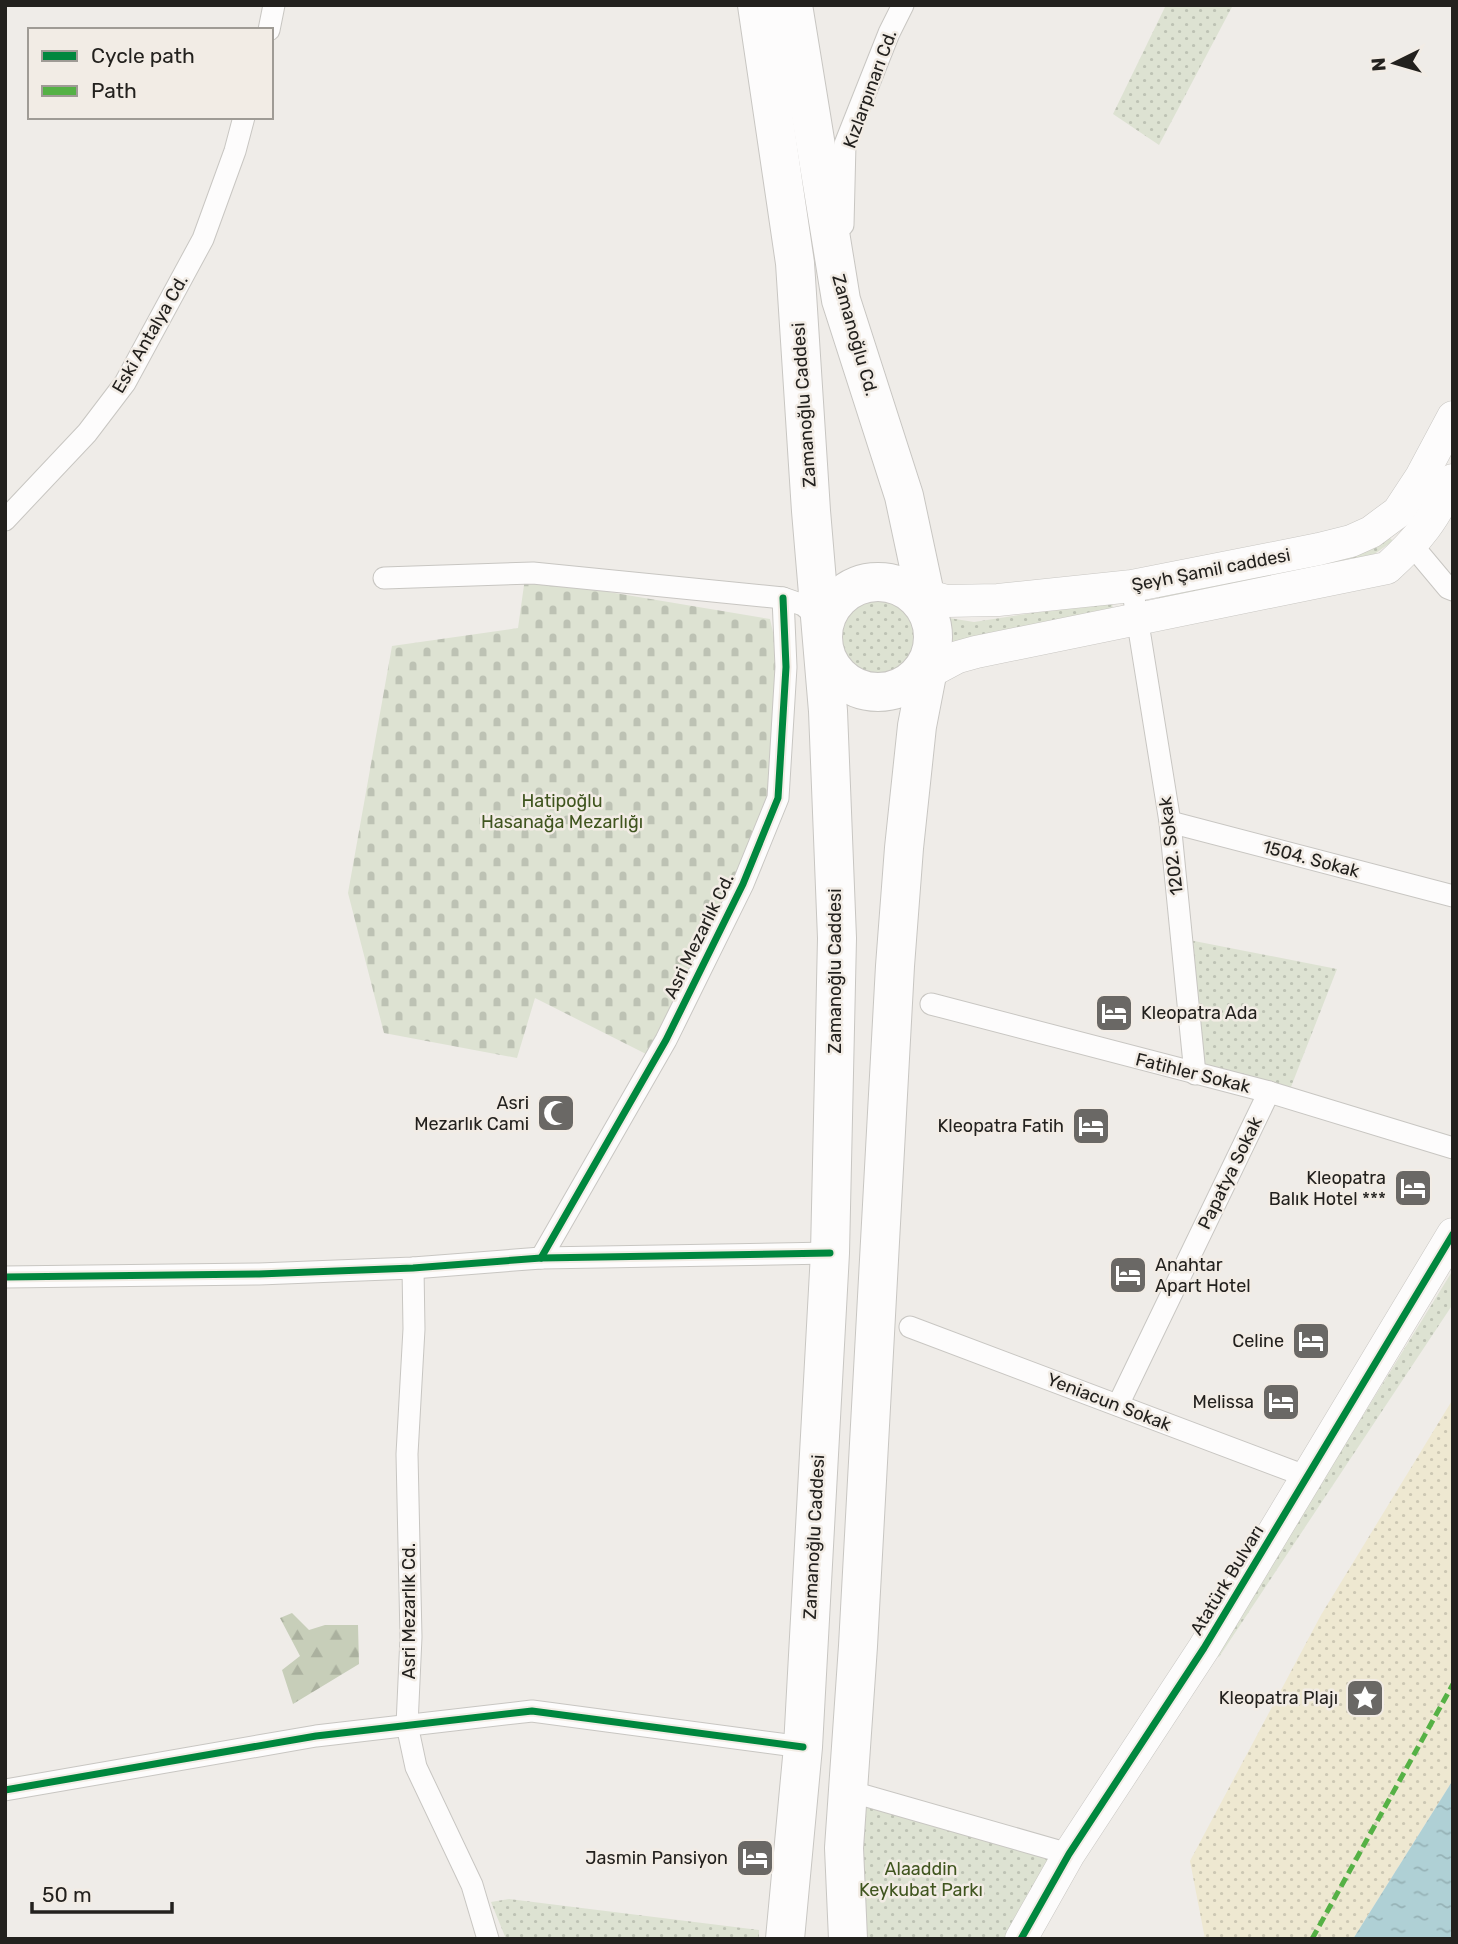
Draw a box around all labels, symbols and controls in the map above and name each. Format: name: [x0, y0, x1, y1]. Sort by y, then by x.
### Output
street label: Kızlarpınarı Cd.: [838, 27, 902, 151]
legend: [28, 28, 273, 119]
north arrow: [1360, 28, 1430, 98]
text: Cycle path: [91, 43, 195, 68]
text: N: [1367, 57, 1391, 72]
text: Path: [91, 78, 137, 103]
street label: Eski Antalya Cd.: [107, 271, 193, 397]
street label: Zamanoğlu Cd.: [827, 272, 883, 398]
street label: Zamanoğlu Caddesi: [787, 322, 821, 488]
street label: Şeyh Şamil caddesi: [1130, 544, 1292, 596]
park label: Hatipoğlu Hasanağa Mezarlığı: [481, 790, 643, 833]
street label: 1202. Sokak: [1154, 795, 1188, 897]
street label: 1504. Sokak: [1260, 835, 1363, 883]
street label: Asri Mezarlık Cd.: [659, 870, 739, 1002]
street label: Zamanoğlu Caddesi: [824, 888, 846, 1054]
hotel icon: Kleopatra Ada: [1093, 992, 1135, 1034]
place label: Kleopatra Ada: [1141, 1002, 1257, 1024]
street label: Fatihler Sokak: [1133, 1048, 1253, 1098]
place label: Asri Mezarlık Cami: [414, 1092, 529, 1135]
mosque icon: Asri Mezarlık Cami: [535, 1092, 577, 1134]
hotel icon: Kleopatra Fatih: [1070, 1105, 1112, 1147]
street label: Papatya Sokak: [1193, 1112, 1267, 1233]
place label: Kleopatra Fatih: [938, 1115, 1064, 1137]
place label: Kleopatra Balık Hotel ***: [1269, 1167, 1386, 1210]
hotel icon: Kleopatra Balık Hotel ***: [1392, 1167, 1434, 1209]
hotel icon: Anahtar Apart Hotel: [1107, 1254, 1149, 1296]
place label: Anahtar Apart Hotel: [1155, 1254, 1251, 1297]
hotel icon: Celine: [1290, 1320, 1332, 1362]
place label: Celine: [1232, 1330, 1284, 1352]
street label: Yeniacun Sokak: [1044, 1368, 1175, 1436]
hotel icon: Melissa: [1260, 1381, 1302, 1423]
place label: Melissa: [1193, 1391, 1254, 1413]
street label: Zamanoğlu Caddesi: [799, 1454, 829, 1620]
street label: Atatürk Bulvarı: [1185, 1521, 1269, 1639]
street label: Asri Mezarlık Cd.: [398, 1543, 420, 1679]
place icon: Kleopatra Plajı: [1344, 1677, 1386, 1719]
place label: Kleopatra Plajı: [1219, 1687, 1338, 1709]
hotel icon: Jasmin Pansiyon: [734, 1837, 776, 1879]
place label: Jasmin Pansiyon: [585, 1847, 728, 1869]
park label: Alaaddin Keykubat Parkı: [859, 1858, 983, 1901]
scale bar: [32, 1870, 172, 1914]
text: 50 m: [42, 1882, 92, 1907]

